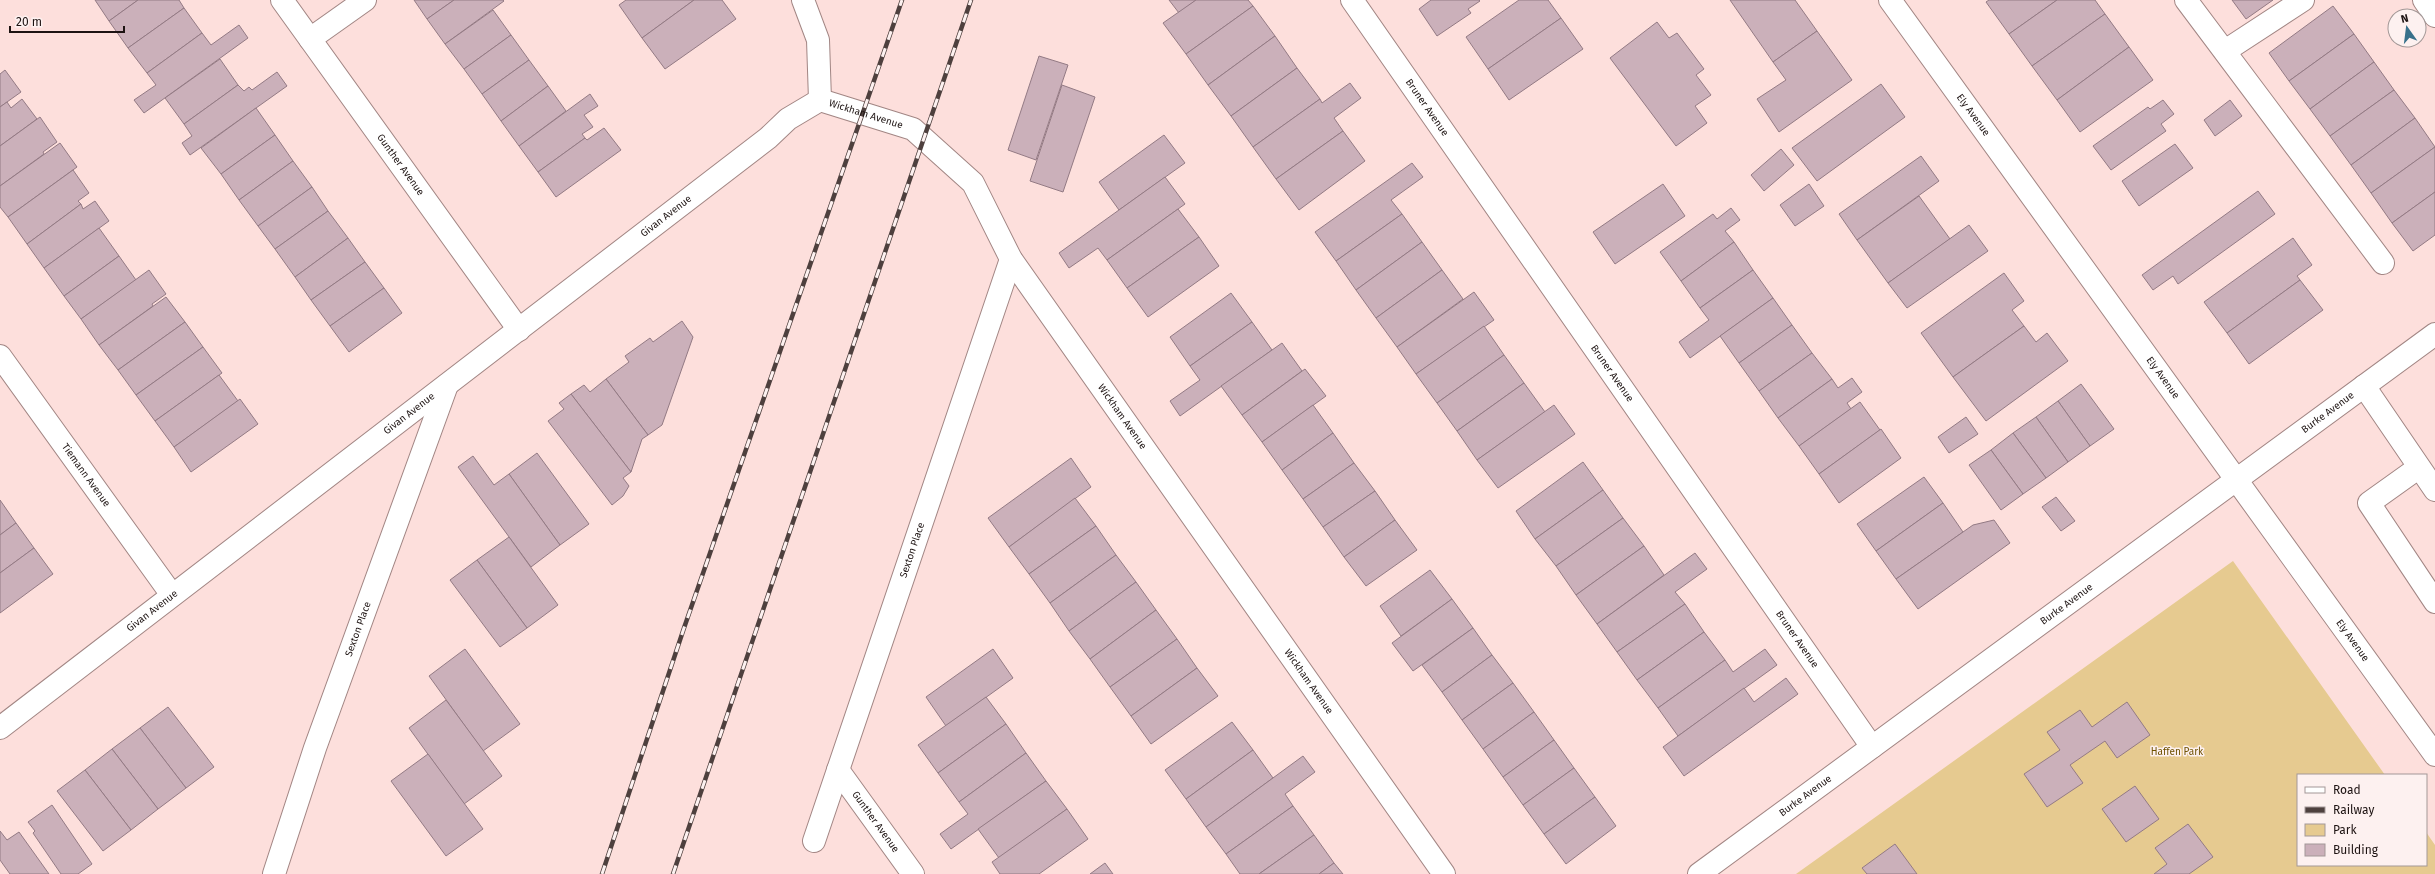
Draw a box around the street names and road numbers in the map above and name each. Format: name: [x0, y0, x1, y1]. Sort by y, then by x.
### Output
street label: Bruner Avenue: [1403, 77, 1451, 138]
street label: Ely Avenue: [1954, 92, 1992, 138]
street label: Wickham Avenue: [827, 97, 904, 131]
street label: Gunther Avenue: [374, 132, 427, 198]
street label: Givan Avenue: [638, 193, 694, 240]
street label: Bruner Avenue: [1588, 343, 1636, 404]
street label: Ely Avenue: [2144, 354, 2182, 401]
street label: Wickham Avenue: [1095, 382, 1149, 452]
street label: Burke Avenue: [2299, 389, 2357, 436]
street label: Givan Avenue: [381, 390, 437, 437]
street label: Tiemann Avenue: [59, 441, 113, 509]
street label: Sexton Place: [898, 521, 927, 579]
street label: Burke Avenue: [2038, 581, 2095, 627]
street label: Givan Avenue: [124, 588, 180, 634]
street label: Sexton Place: [343, 600, 374, 658]
street label: Bruner Avenue: [1773, 608, 1821, 670]
street label: Ely Avenue: [2333, 617, 2372, 664]
street label: Wickham Avenue: [1282, 647, 1336, 716]
street label: Burke Avenue: [1777, 773, 1834, 819]
street label: Gunther Avenue: [849, 789, 902, 855]

